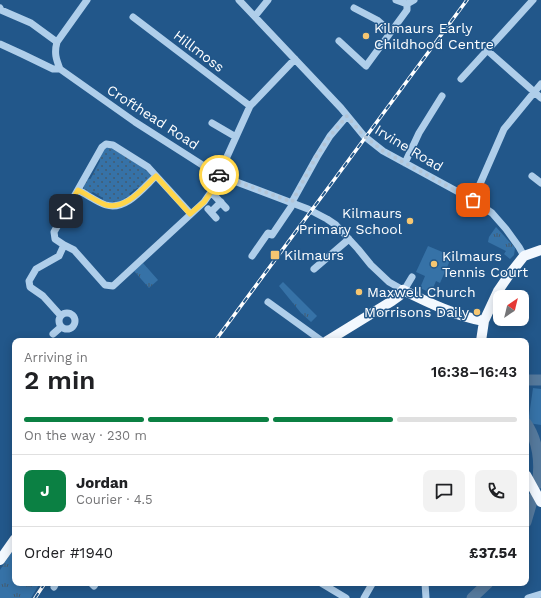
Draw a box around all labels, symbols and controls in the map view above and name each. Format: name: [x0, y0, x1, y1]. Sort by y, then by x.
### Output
place label: Kilmaurs Early Childhood Centre: [374, 20, 494, 52]
street label: Hillmoss: [171, 27, 227, 75]
marker: Kilmaurs Early Childhood Centre: [361, 31, 371, 41]
street label: Crofthead Road: [104, 81, 202, 153]
street label: Irvine Road: [372, 121, 446, 175]
courier: [199, 155, 239, 195]
icon: car: [208, 164, 230, 186]
pin: [456, 183, 490, 217]
icon: bag: [462, 189, 484, 211]
pin: [49, 194, 83, 228]
icon: home: [55, 200, 77, 222]
place label: Kilmaurs Primary School: [299, 205, 403, 237]
marker: Kilmaurs Primary School: [405, 216, 415, 226]
place label: Kilmaurs: [284, 247, 344, 263]
place label: Kilmaurs Tennis Court: [442, 248, 528, 280]
marker: Kilmaurs: [269, 249, 281, 261]
marker: Kilmaurs Tennis Court: [429, 259, 439, 269]
place label: Maxwell Church: [367, 284, 476, 300]
marker: Maxwell Church: [354, 287, 364, 297]
north arrow: [493, 290, 529, 326]
map controls: [493, 290, 529, 326]
place label: Morrisons Daily: [364, 304, 470, 320]
marker: Morrisons Daily: [472, 307, 482, 317]
text: Arriving in: [24, 350, 88, 365]
text: 16:38–16:43: [431, 363, 517, 381]
text: 2 min: [24, 365, 95, 395]
text: On the way · 230 m: [24, 428, 147, 443]
button: chat: [423, 470, 465, 512]
button: phone: [475, 470, 517, 512]
text: Jordan: [76, 474, 128, 492]
text: J: [40, 482, 50, 500]
text: Courier · 4.5: [76, 492, 153, 507]
text: Order #1940: [24, 544, 113, 562]
text: £37.54: [469, 544, 517, 562]

